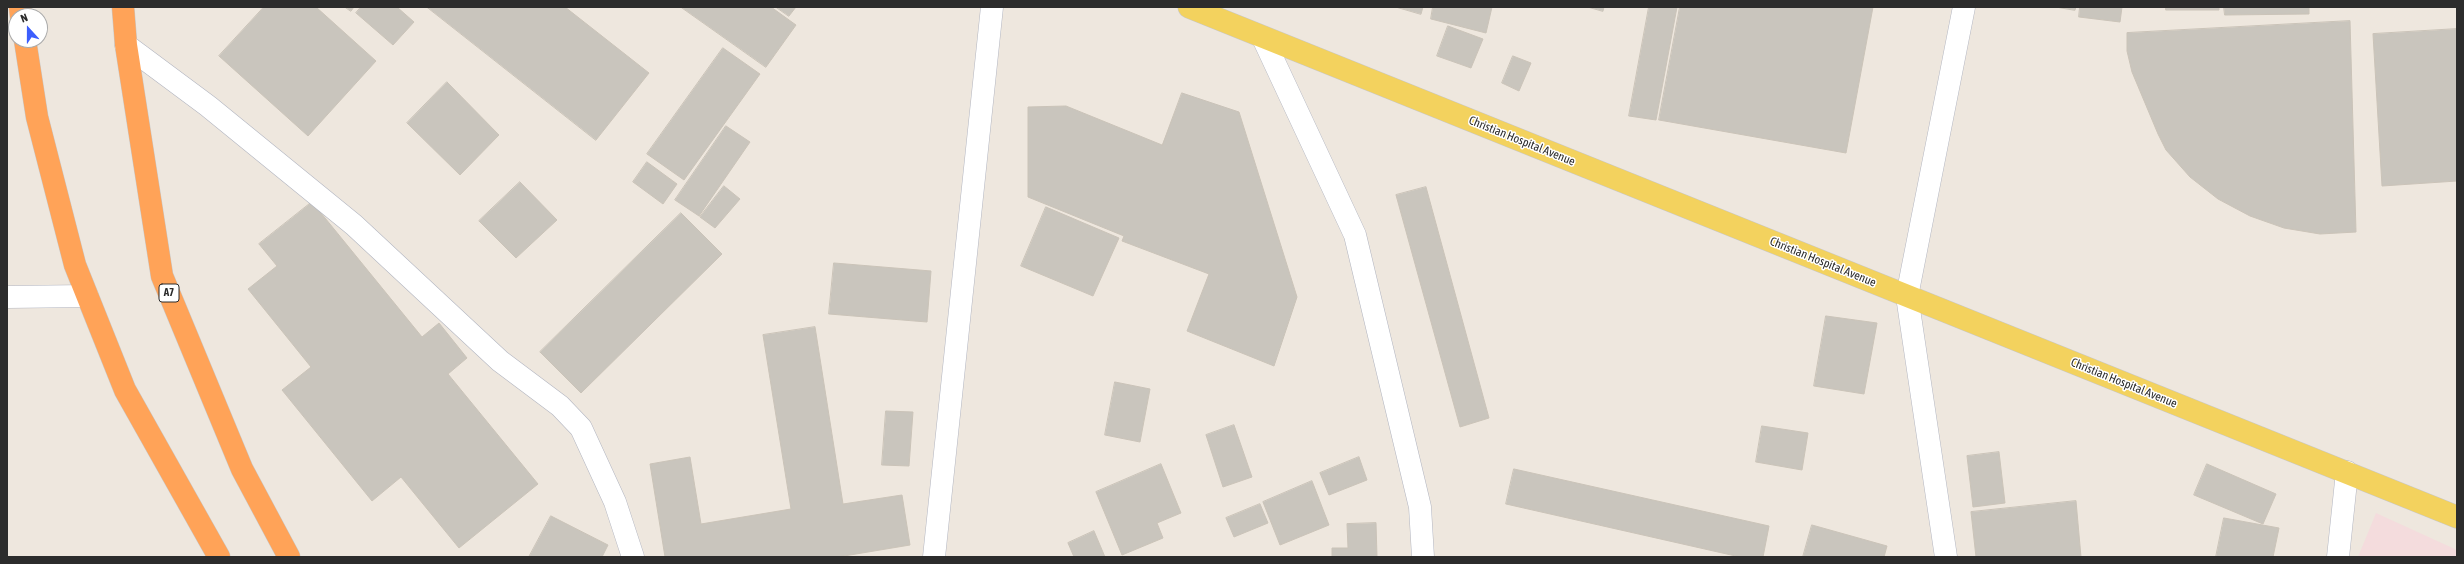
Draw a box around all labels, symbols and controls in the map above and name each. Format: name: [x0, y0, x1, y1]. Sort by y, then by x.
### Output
north arrow: [8, 8, 48, 48]
text: N: [19, 11, 29, 24]
street label: Christian Hospital Avenue: [1467, 113, 1577, 169]
street label: Christian Hospital Avenue: [1768, 234, 1878, 290]
road number: A7: [159, 284, 179, 302]
street label: Christian Hospital Avenue: [2069, 355, 2179, 411]

